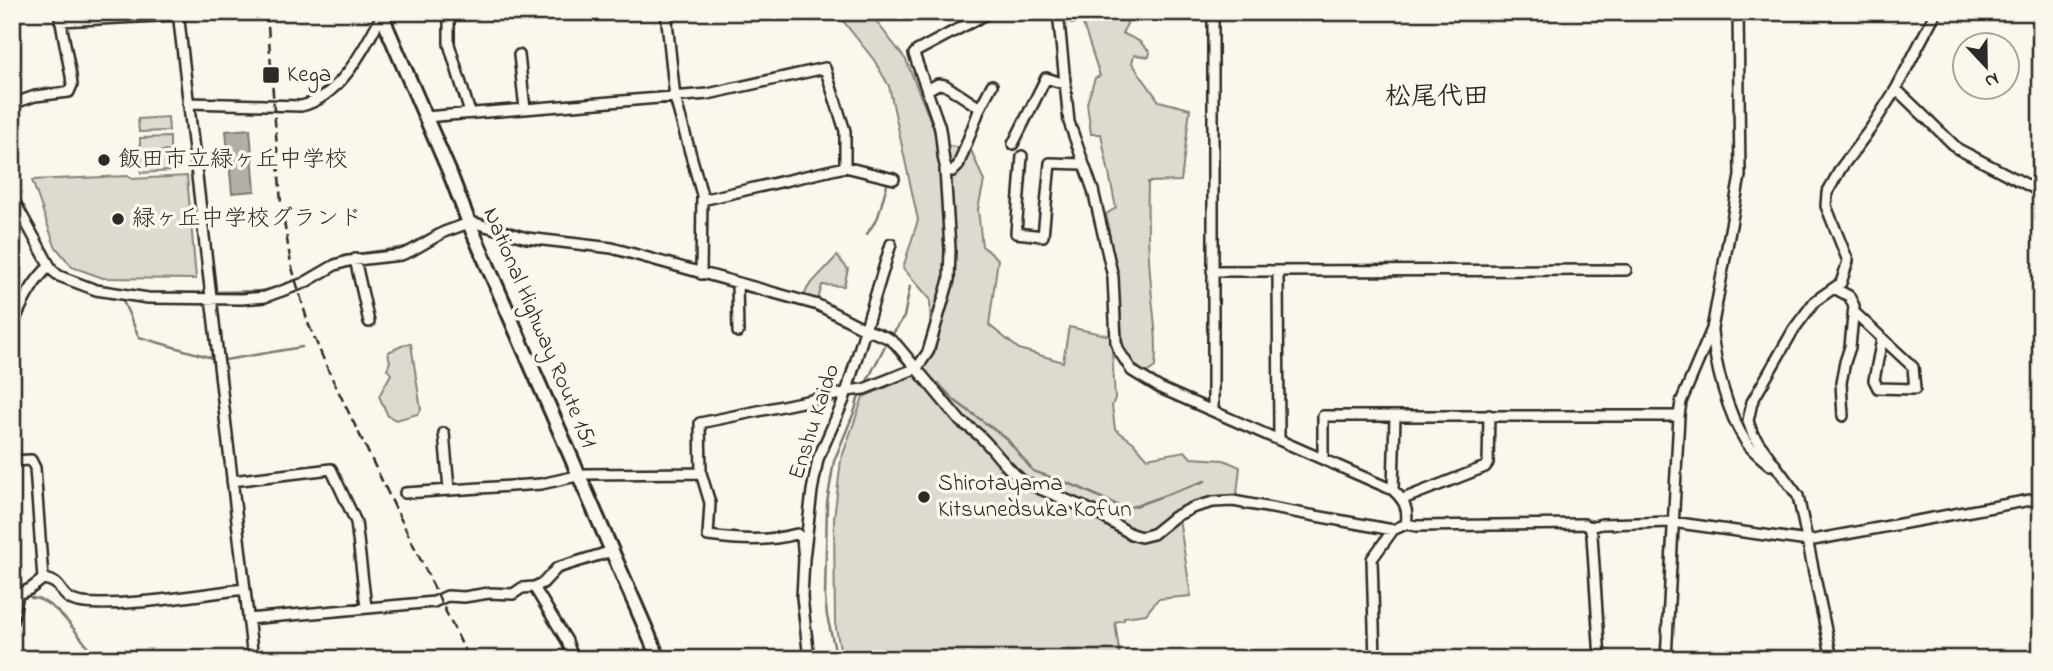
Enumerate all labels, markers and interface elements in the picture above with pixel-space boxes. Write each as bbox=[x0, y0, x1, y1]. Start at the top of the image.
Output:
north arrow bbox=[1952, 32, 2022, 102]
place label: Kega bbox=[287, 59, 331, 93]
marker: Kega bbox=[261, 65, 281, 85]
text: N bbox=[1980, 65, 2002, 94]
district label: 松尾代田 bbox=[1385, 79, 1489, 117]
place label: 飯田市立緑ヶ丘中学校 bbox=[118, 144, 348, 177]
marker: 飯田市立緑ヶ丘中学校 bbox=[96, 152, 112, 168]
place label: 緑ヶ丘中学校グランド bbox=[132, 203, 362, 236]
street label: National Highway Route 151 bbox=[471, 203, 605, 454]
marker: 緑ヶ丘中学校グランド bbox=[110, 211, 126, 227]
street label: Enshu Kaido bbox=[781, 360, 849, 484]
place label: Shirotayama Kitsunedsuka Kofun bbox=[938, 468, 1132, 527]
marker: Shirotayama Kitsunedsuka Kofun bbox=[916, 489, 932, 505]

